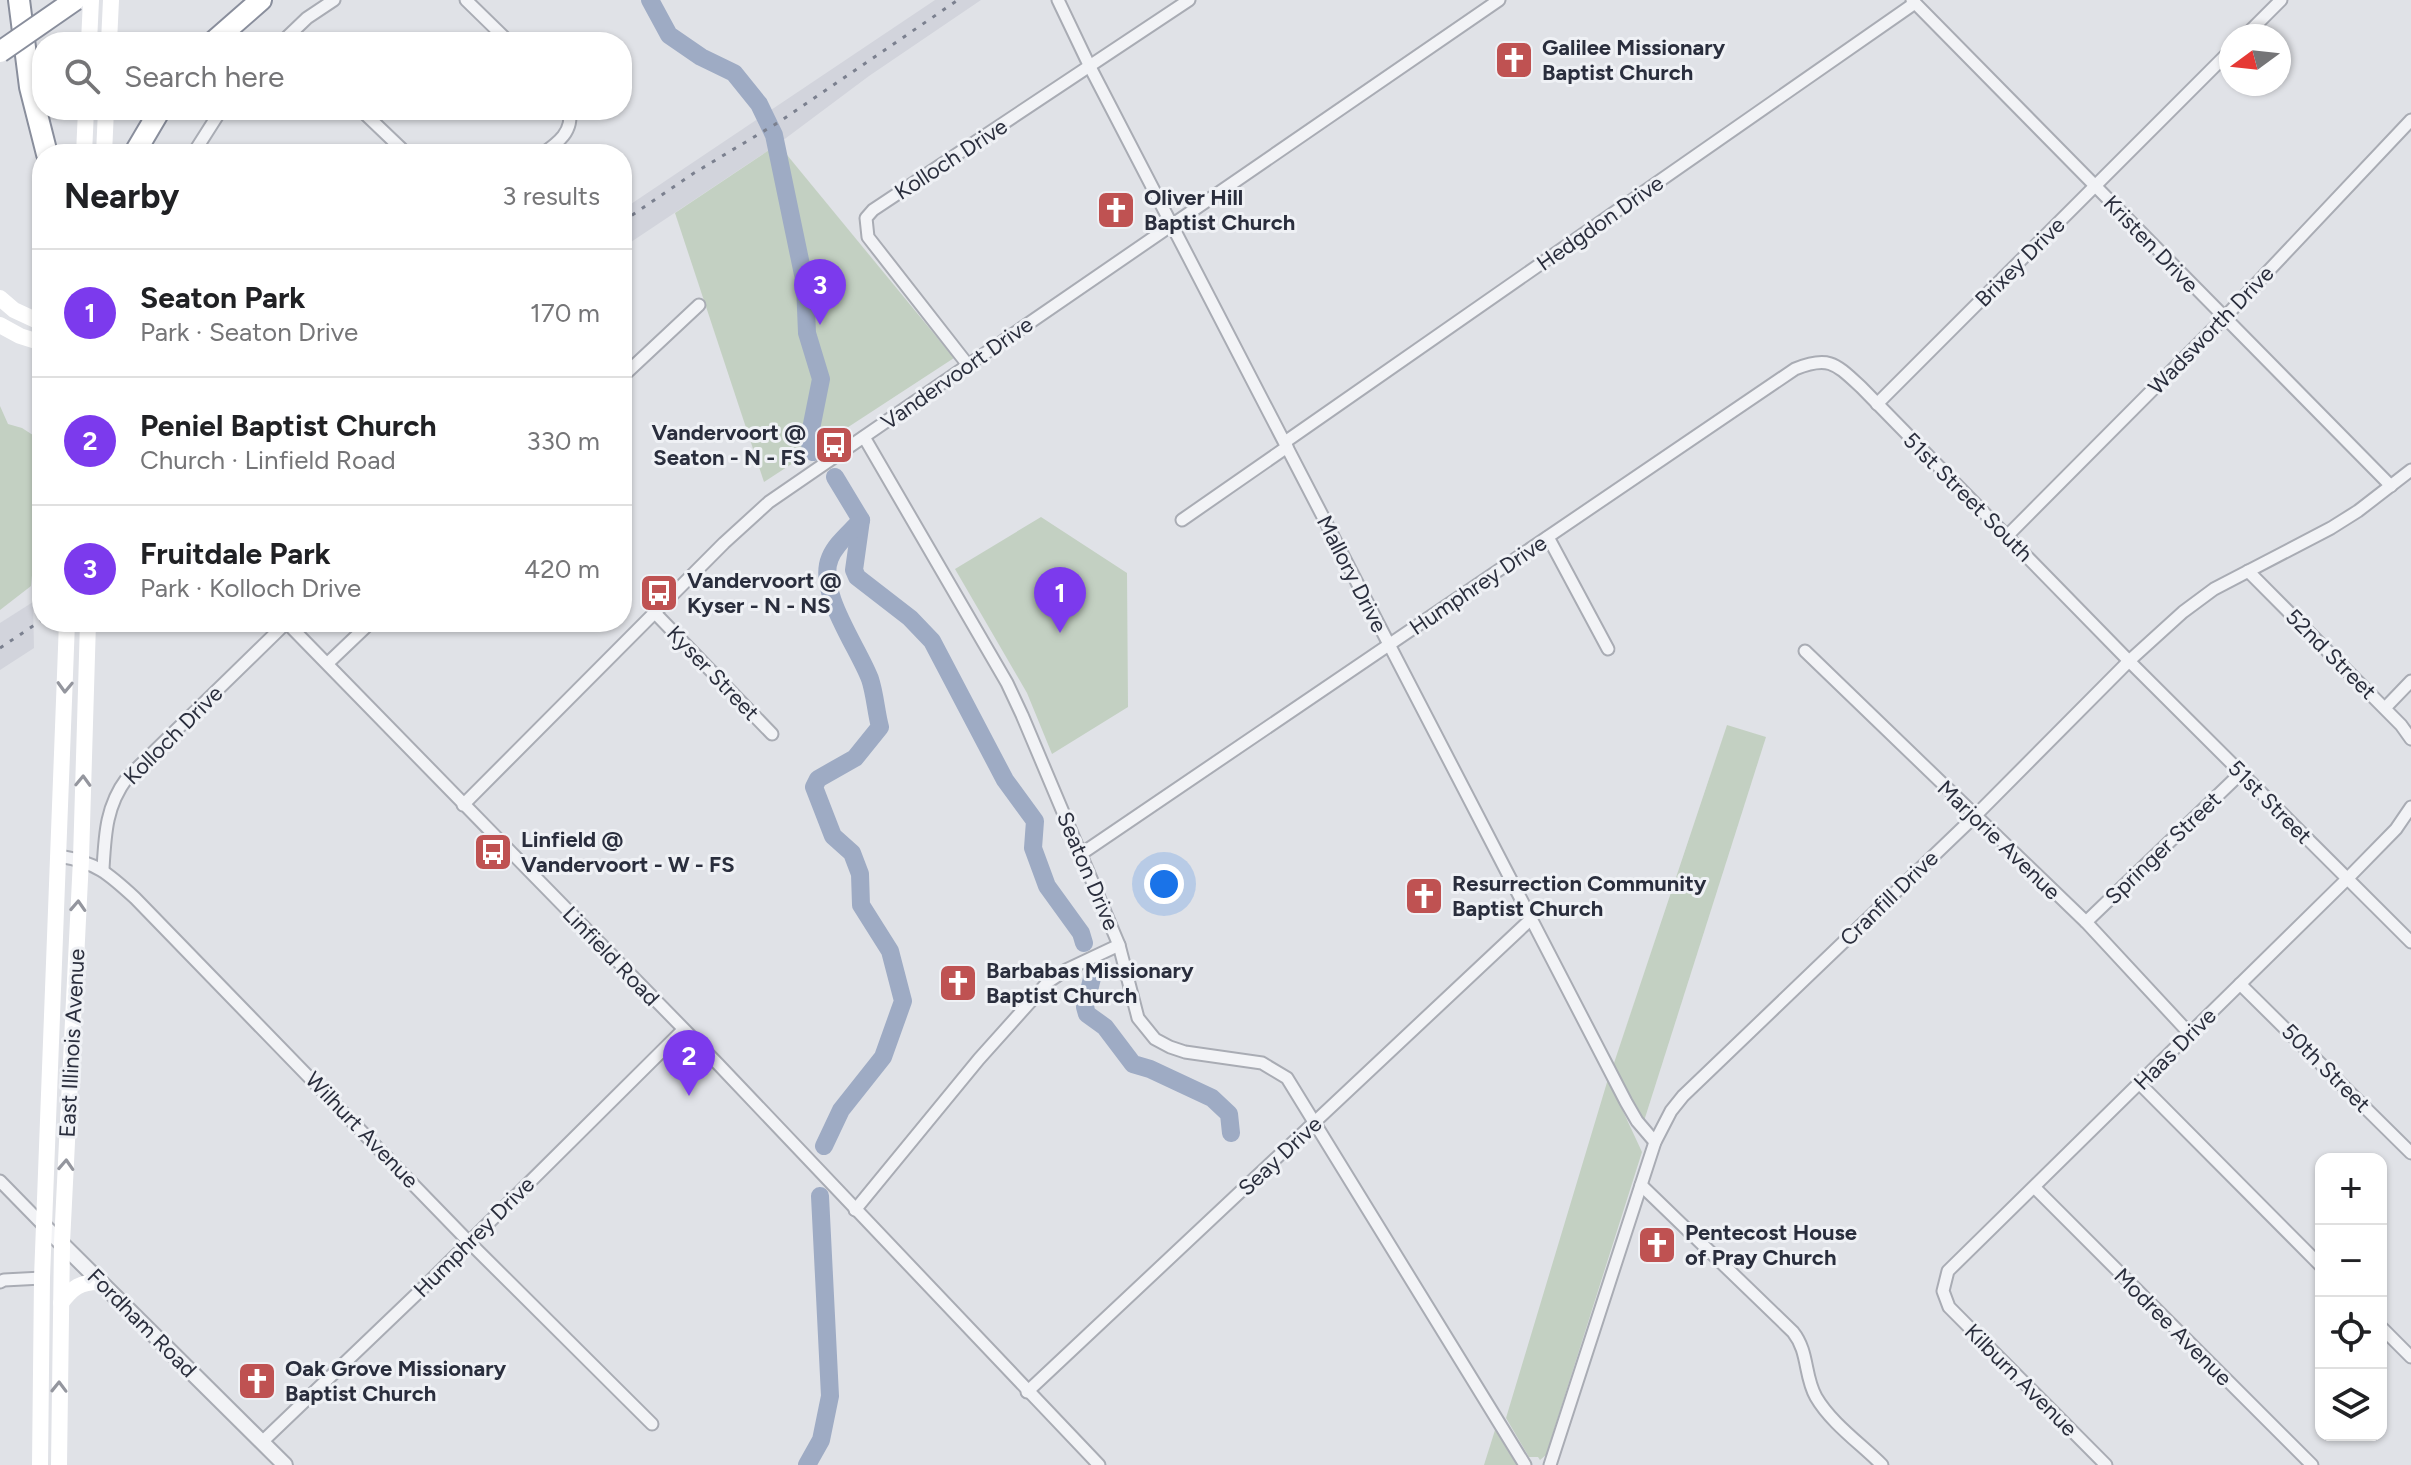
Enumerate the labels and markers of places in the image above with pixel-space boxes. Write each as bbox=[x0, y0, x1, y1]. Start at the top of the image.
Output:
place label: Galilee Missionary Baptist Church bbox=[1542, 34, 1725, 86]
church icon: Galilee Missionary Baptist Church bbox=[1493, 39, 1535, 81]
place label: Oliver Hill Baptist Church bbox=[1144, 184, 1295, 236]
church icon: Oliver Hill Baptist Church bbox=[1095, 189, 1137, 231]
pin: 3 bbox=[794, 259, 846, 325]
place label: Vandervoort @ Seaton - N - FS bbox=[651, 419, 806, 471]
bus stop icon: Vandervoort @ Seaton - N - FS bbox=[813, 424, 855, 466]
place label: Vandervoort @ Kyser - N - NS bbox=[687, 567, 842, 619]
pin: 1 bbox=[1034, 567, 1086, 633]
bus stop icon: Vandervoort @ Kyser - N - NS bbox=[638, 572, 680, 614]
place label: Linfield @ Vandervoort - W - FS bbox=[521, 826, 735, 878]
bus stop icon: Linfield @ Vandervoort - W - FS bbox=[472, 831, 514, 873]
place label: Resurrection Community Baptist Church bbox=[1452, 870, 1707, 922]
church icon: Resurrection Community Baptist Church bbox=[1403, 875, 1445, 917]
place label: Barbabas Missionary Baptist Church bbox=[986, 957, 1194, 1009]
church icon: Barbabas Missionary Baptist Church bbox=[937, 962, 979, 1004]
pin: 2 bbox=[663, 1030, 715, 1096]
place label: Pentecost House of Pray Church bbox=[1685, 1219, 1857, 1271]
church icon: Pentecost House of Pray Church bbox=[1636, 1224, 1678, 1266]
place label: Oak Grove Missionary Baptist Church bbox=[285, 1355, 507, 1407]
church icon: Oak Grove Missionary Baptist Church bbox=[236, 1360, 278, 1402]

